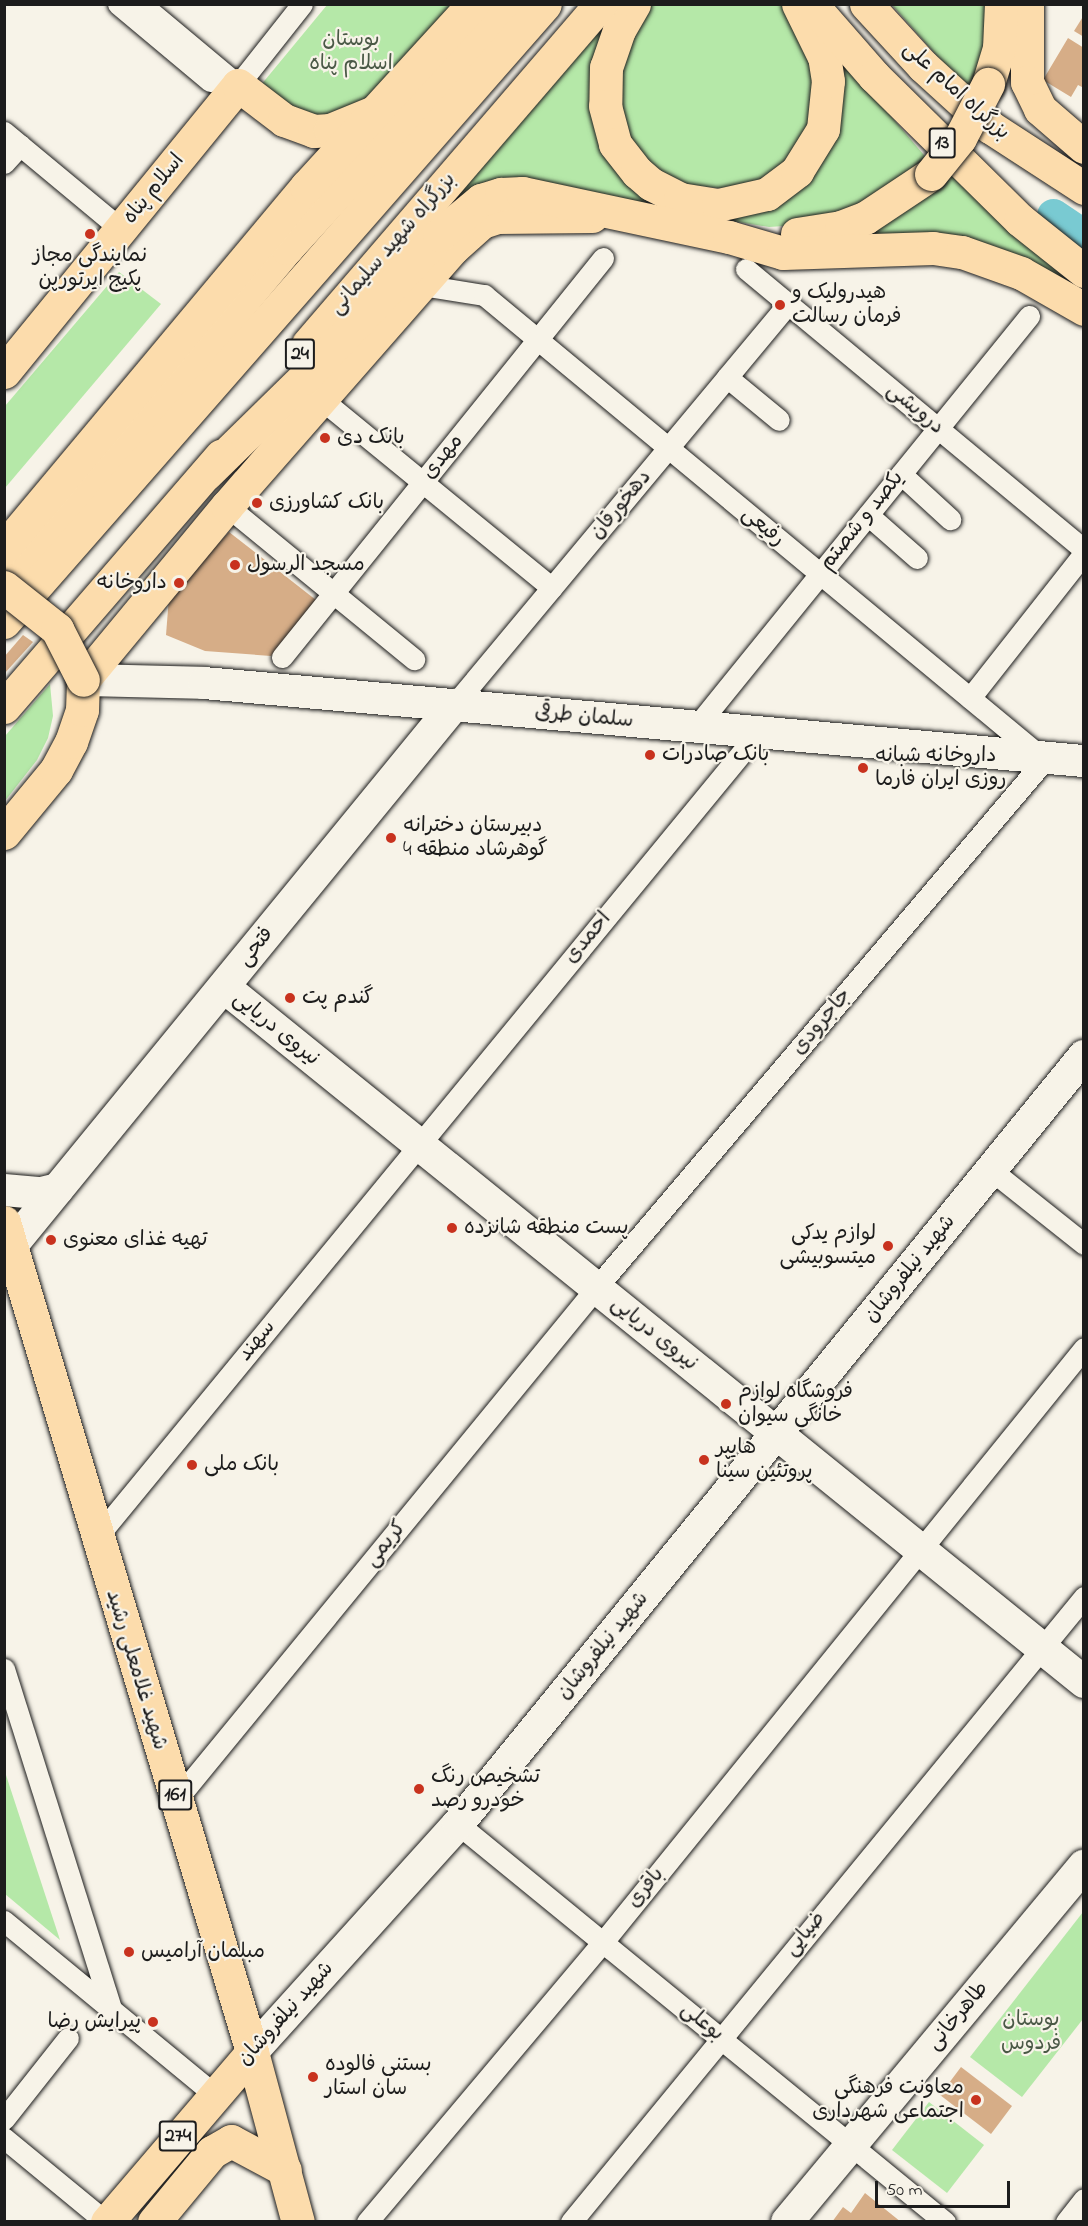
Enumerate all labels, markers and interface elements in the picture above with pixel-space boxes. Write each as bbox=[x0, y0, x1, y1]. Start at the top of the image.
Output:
park label: بوستان اسلام پناه bbox=[309, 27, 393, 77]
street label: بزرگراه امام علی bbox=[897, 36, 1015, 146]
road number: 13 bbox=[928, 126, 956, 160]
street label: اسلام پناه bbox=[118, 149, 190, 229]
street label: بزرگراه شهید سلیمانی bbox=[324, 168, 462, 320]
marker: نمایندگی مجاز پکیج ایرتورپن bbox=[83, 227, 97, 241]
place label: نمایندگی مجاز پکیج ایرتورپن bbox=[33, 243, 147, 293]
place label: هیدرولیک و فرمان رسالت bbox=[792, 280, 901, 330]
marker: هیدرولیک و فرمان رسالت bbox=[773, 298, 787, 312]
road number: 24 bbox=[284, 337, 316, 371]
street label: درویشی bbox=[881, 378, 949, 440]
place label: بانک دی bbox=[337, 425, 405, 451]
street label: مهدی bbox=[417, 429, 469, 485]
marker: بانک دی bbox=[318, 431, 332, 445]
street label: دهخورقان bbox=[585, 465, 657, 545]
street label: یکصد و شصتم bbox=[814, 466, 910, 576]
place label: بانک کشاورزی bbox=[269, 490, 384, 516]
marker: بانک کشاورزی bbox=[250, 496, 264, 510]
street label: رفیعی bbox=[736, 502, 790, 552]
place label: مسجد الرسول bbox=[247, 552, 365, 578]
marker: مسجد الرسول bbox=[228, 558, 242, 572]
place label: داروخانه bbox=[97, 570, 167, 596]
marker: داروخانه bbox=[172, 576, 186, 590]
street label: سلمان طرقی bbox=[534, 700, 634, 734]
place label: بانک صادرات bbox=[662, 742, 769, 768]
place label: داروخانه شبانه روزی ایران فارما bbox=[875, 743, 1006, 793]
marker: بانک صادرات bbox=[643, 748, 657, 762]
marker: داروخانه شبانه روزی ایران فارما bbox=[856, 761, 870, 775]
place label: دبیرستان دخترانه گوهرشاد منطقه 4 bbox=[403, 813, 548, 863]
marker: دبیرستان دخترانه گوهرشاد منطقه 4 bbox=[384, 831, 398, 845]
street label: احمدی bbox=[559, 907, 617, 969]
street label: فتحی bbox=[233, 922, 279, 972]
street label: جاجرودی bbox=[787, 983, 857, 1061]
place label: گندم پت bbox=[302, 985, 374, 1011]
street label: نیروی دریایی bbox=[228, 986, 324, 1072]
marker: گندم پت bbox=[283, 991, 297, 1005]
street label: شهید نیلفروشان bbox=[859, 1210, 961, 1328]
place label: پست منطقه شانزده bbox=[464, 1215, 629, 1241]
marker: پست منطقه شانزده bbox=[445, 1221, 459, 1235]
place label: لوازم یدکی میتسوبیشی bbox=[780, 1221, 876, 1271]
place label: تهیه غذای معنوی bbox=[63, 1227, 208, 1253]
marker: تهیه غذای معنوی bbox=[44, 1233, 58, 1247]
marker: لوازم یدکی میتسوبیشی bbox=[881, 1239, 895, 1253]
street label: نیروی دریایی bbox=[606, 1291, 702, 1377]
street label: سهند bbox=[233, 1315, 281, 1367]
place label: فروشگاه لوازم خانگی سیوان bbox=[738, 1379, 853, 1429]
marker: فروشگاه لوازم خانگی سیوان bbox=[719, 1397, 733, 1411]
place label: هایپر پروتئین سینا bbox=[716, 1435, 813, 1485]
place label: بانک ملی bbox=[204, 1452, 279, 1478]
marker: هایپر پروتئین سینا bbox=[697, 1453, 711, 1467]
marker: بانک ملی bbox=[185, 1458, 199, 1472]
street label: کریمی bbox=[360, 1516, 412, 1572]
street label: شهید غلامعلی رشید bbox=[100, 1587, 172, 1753]
street label: شهید نیلفروشان bbox=[552, 1587, 654, 1705]
place label: تشخیص رنگ خودرو رصد bbox=[431, 1764, 540, 1814]
road number: 161 bbox=[157, 1778, 193, 1812]
marker: تشخیص رنگ خودرو رصد bbox=[412, 1782, 426, 1796]
street label: باقری bbox=[622, 1863, 670, 1913]
street label: ضیایی bbox=[779, 1907, 831, 1961]
place label: مبلمان آرامیس bbox=[141, 1939, 265, 1965]
marker: مبلمان آرامیس bbox=[122, 1945, 136, 1959]
street label: شهید نیلفروشان bbox=[233, 1957, 339, 2071]
street label: طاهرخانی bbox=[922, 1976, 994, 2056]
street label: بوعلی bbox=[675, 1997, 729, 2047]
park label: بوستان فردوس bbox=[1001, 2007, 1061, 2057]
place label: پیرایش رضا bbox=[48, 2009, 141, 2035]
marker: پیرایش رضا bbox=[146, 2015, 160, 2029]
place label: بستنی فالوده سان استار bbox=[325, 2052, 432, 2102]
marker: بستنی فالوده سان استار bbox=[306, 2070, 320, 2084]
place label: معاونت فرهنگی اجتماعی شهرداری bbox=[812, 2075, 964, 2125]
marker: معاونت فرهنگی اجتماعی شهرداری bbox=[969, 2093, 983, 2107]
road number: 274 bbox=[158, 2119, 198, 2153]
scale bar bbox=[878, 2169, 1013, 2207]
text: 50 m bbox=[886, 2178, 923, 2204]

